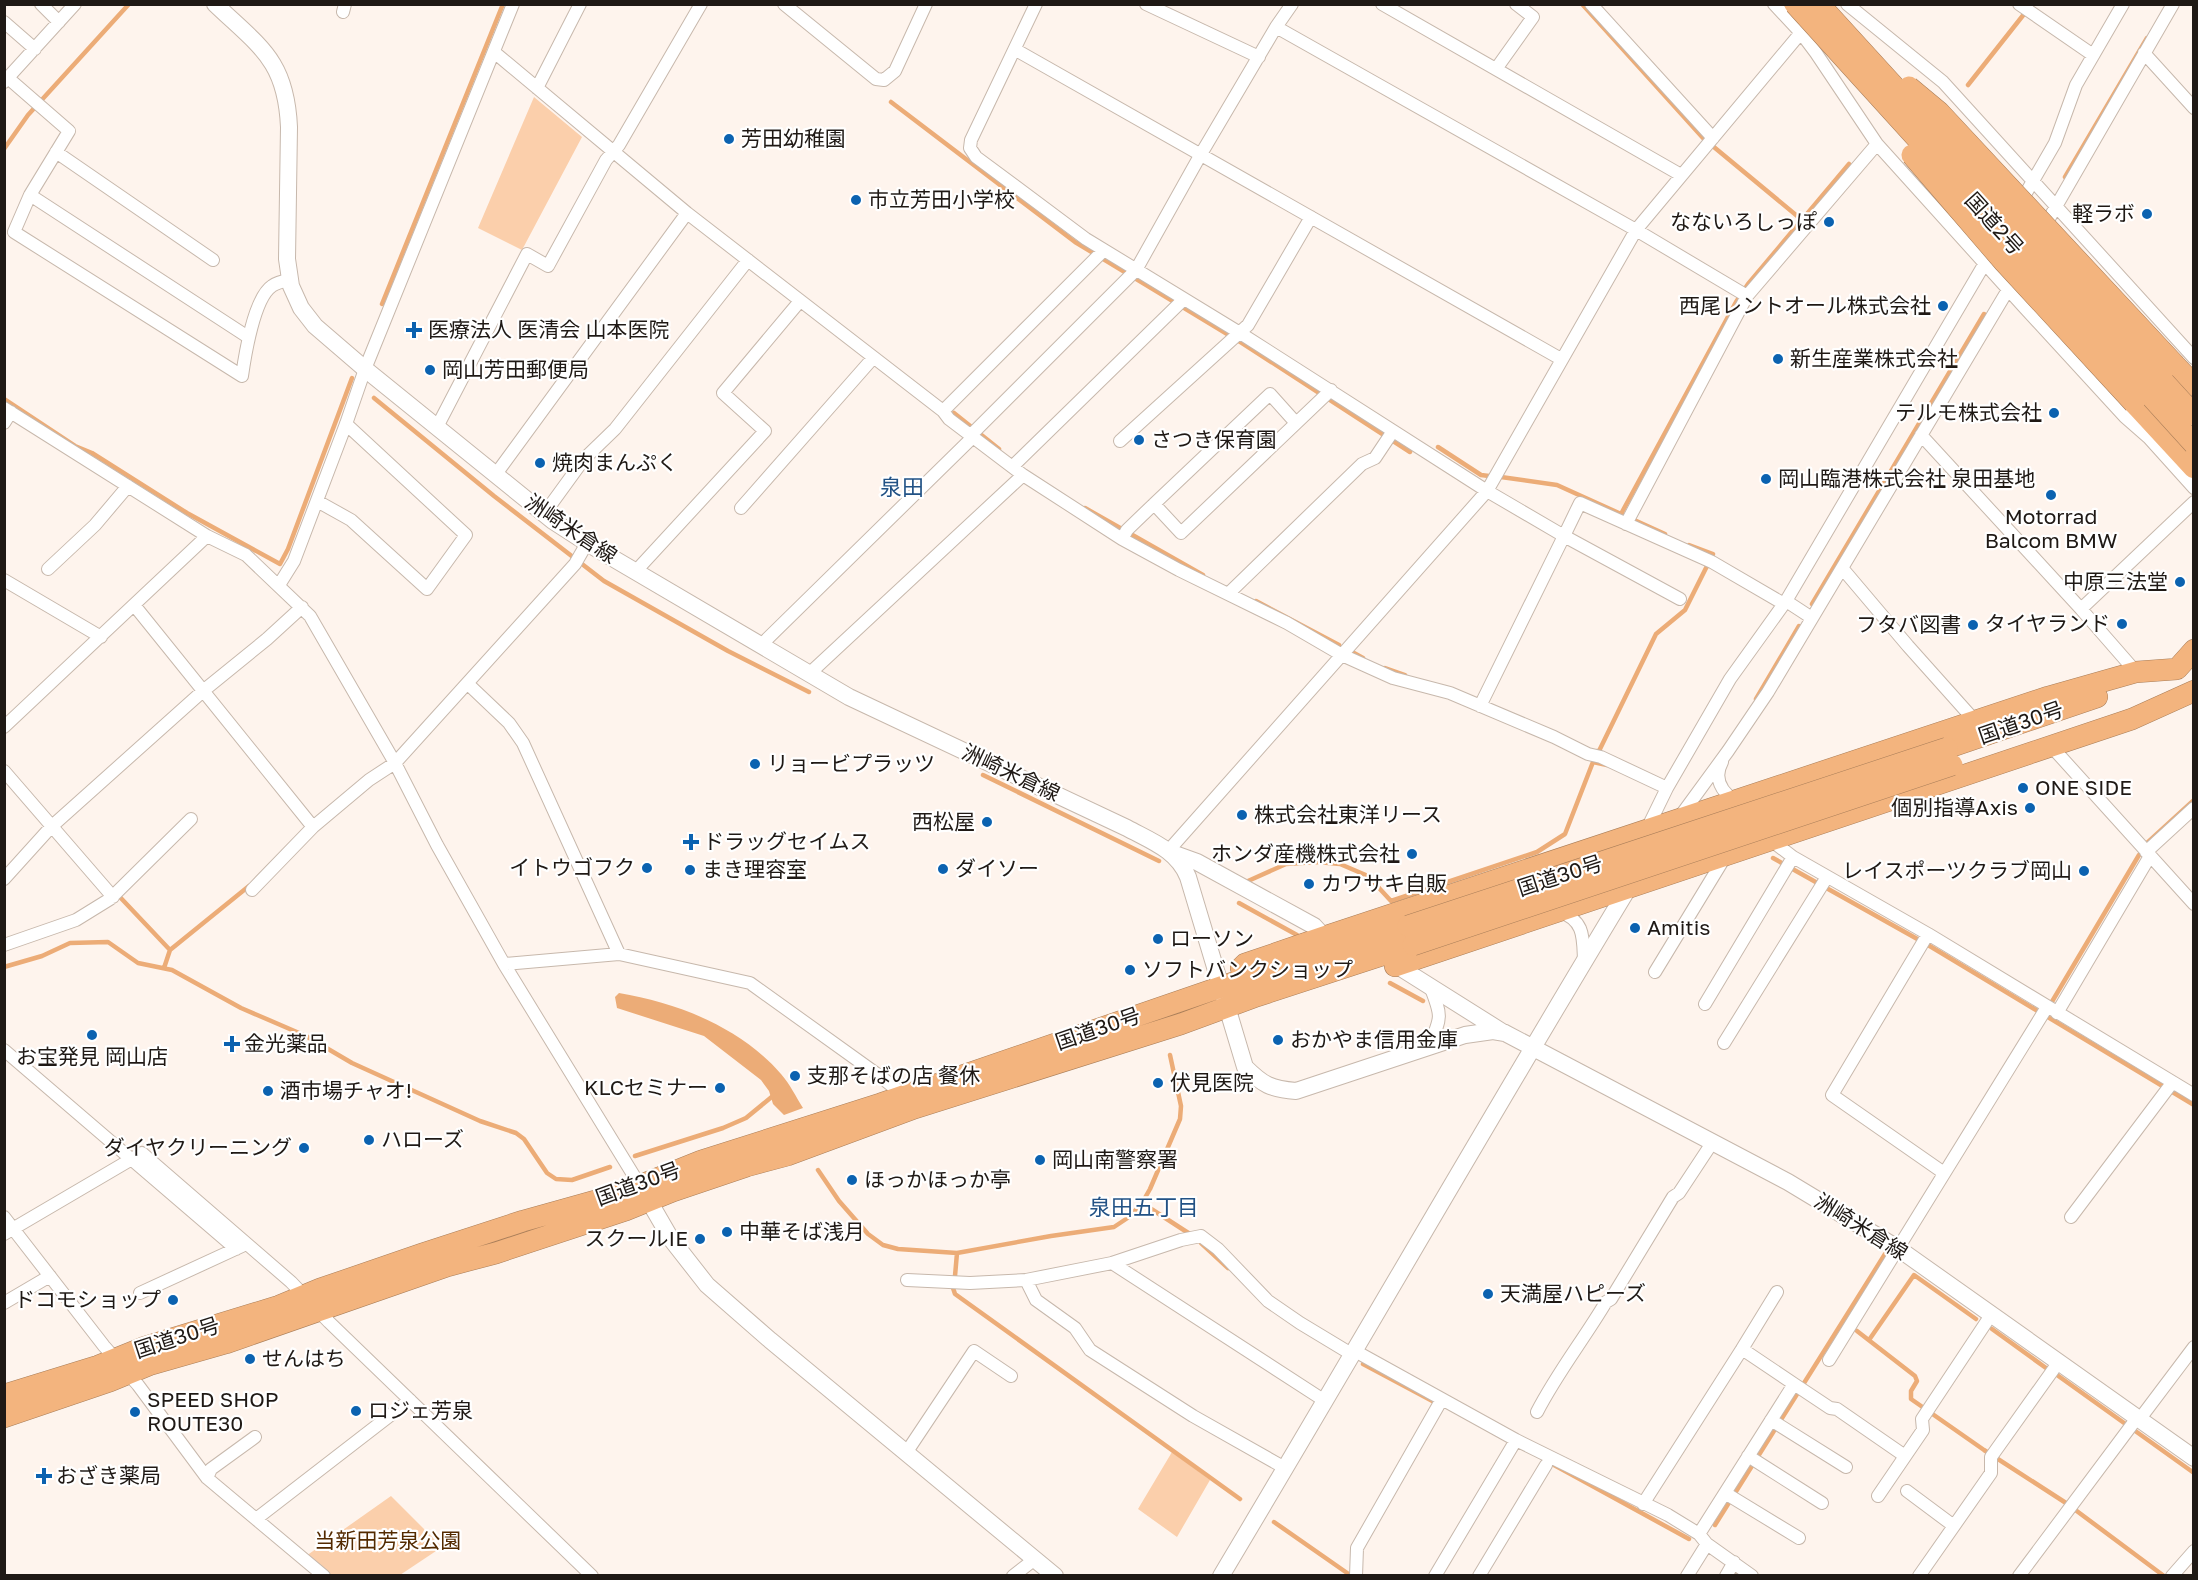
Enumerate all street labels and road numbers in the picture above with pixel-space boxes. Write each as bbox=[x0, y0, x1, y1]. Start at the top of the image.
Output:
street label: 国道2号 bbox=[1960, 187, 2030, 260]
street label: 洲崎米倉線 bbox=[521, 488, 622, 568]
street label: 国道30号 bbox=[1975, 695, 2067, 749]
street label: 洲崎米倉線 bbox=[958, 738, 1064, 806]
street label: 国道30号 bbox=[1514, 849, 1606, 901]
street label: 国道30号 bbox=[1052, 1001, 1144, 1055]
street label: 国道30号 bbox=[592, 1156, 684, 1210]
street label: 洲崎米倉線 bbox=[1810, 1187, 1913, 1265]
street label: 国道30号 bbox=[131, 1311, 223, 1363]

